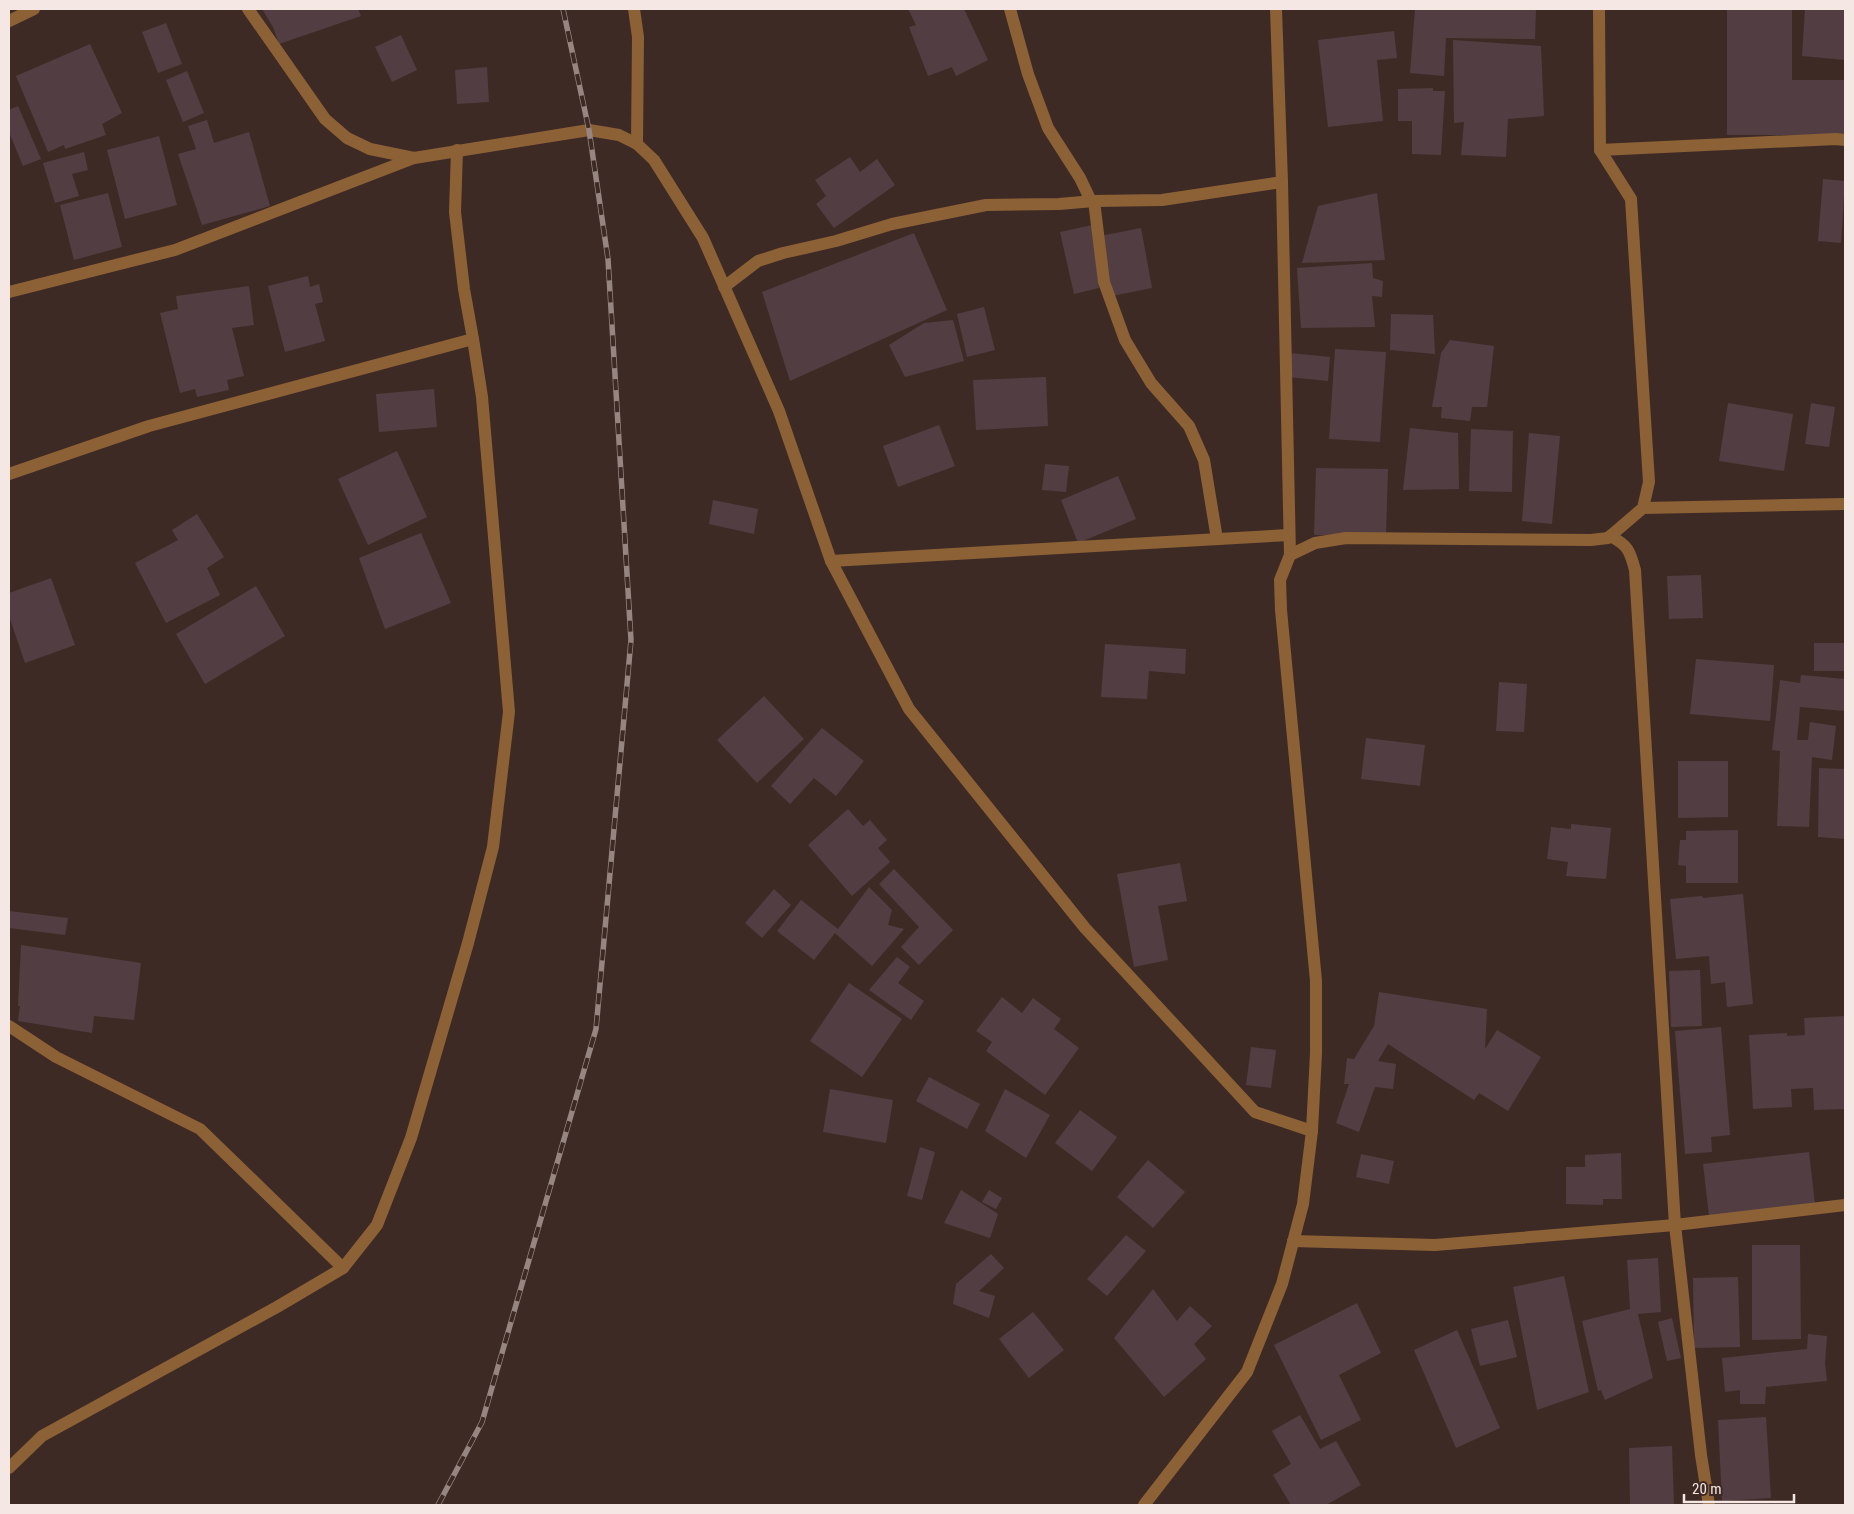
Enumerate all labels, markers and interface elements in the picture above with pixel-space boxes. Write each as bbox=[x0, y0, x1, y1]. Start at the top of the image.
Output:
scale bar bbox=[1684, 1472, 1794, 1504]
text: 20 m bbox=[1692, 1480, 1722, 1498]

